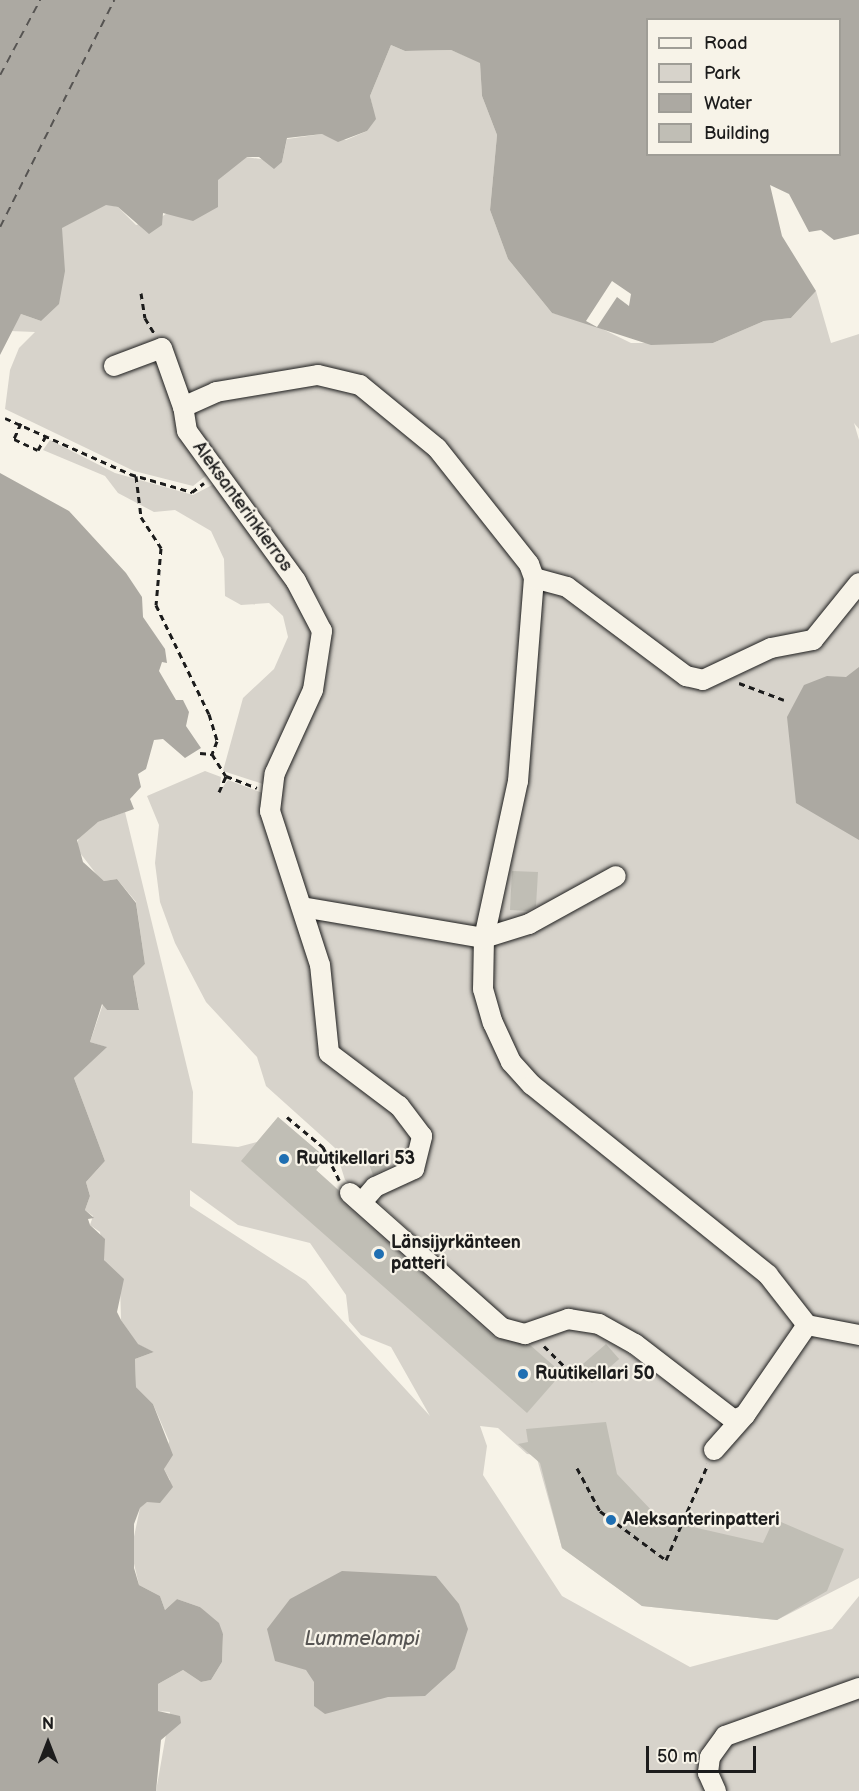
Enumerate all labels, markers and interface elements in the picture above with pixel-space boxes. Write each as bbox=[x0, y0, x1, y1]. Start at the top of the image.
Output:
legend bbox=[646, 18, 841, 156]
text: Road bbox=[704, 33, 748, 54]
text: Park bbox=[704, 63, 740, 84]
text: Water bbox=[704, 93, 752, 114]
text: Building bbox=[704, 123, 770, 144]
street label: Aleksanterinkierros bbox=[188, 438, 296, 576]
place label: Ruutikellari 53 bbox=[296, 1148, 415, 1170]
marker: Ruutikellari 53 bbox=[277, 1152, 291, 1166]
place label: Länsijyrkänteen patteri bbox=[391, 1233, 521, 1276]
marker: Länsijyrkänteen patteri bbox=[372, 1247, 386, 1261]
place label: Ruutikellari 50 bbox=[535, 1363, 655, 1385]
marker: Ruutikellari 50 bbox=[516, 1367, 530, 1381]
place label: Aleksanterinpatteri bbox=[623, 1509, 780, 1531]
marker: Aleksanterinpatteri bbox=[604, 1513, 618, 1527]
water label: Lummelampi bbox=[305, 1627, 419, 1651]
north arrow bbox=[18, 1713, 78, 1773]
text: N bbox=[42, 1715, 54, 1734]
scale bar bbox=[649, 1734, 758, 1772]
text: 50 m bbox=[657, 1746, 698, 1767]

